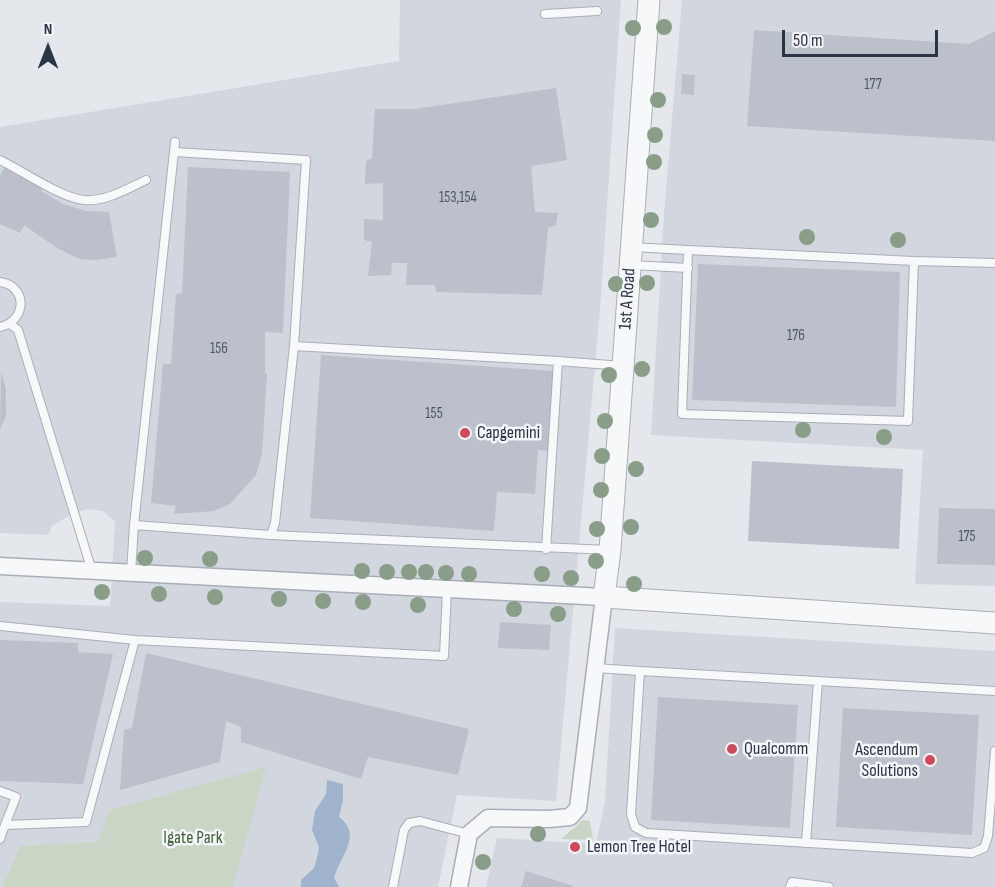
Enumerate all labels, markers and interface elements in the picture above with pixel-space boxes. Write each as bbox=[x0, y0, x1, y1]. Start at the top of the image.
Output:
north arrow bbox=[18, 18, 78, 78]
scale bar bbox=[785, 18, 941, 56]
text: N bbox=[44, 20, 52, 39]
text: 50 m bbox=[793, 30, 823, 51]
house number: 177 bbox=[864, 76, 882, 94]
house number: 153,154 bbox=[439, 189, 477, 207]
street label: 1st A Road bbox=[615, 267, 641, 331]
house number: 176 bbox=[787, 327, 805, 345]
house number: 156 bbox=[210, 340, 228, 358]
house number: 155 bbox=[425, 405, 443, 423]
place label: Capgemini bbox=[477, 422, 540, 444]
marker: Capgemini bbox=[458, 426, 472, 440]
house number: 175 bbox=[958, 528, 976, 546]
place label: Qualcomm bbox=[744, 738, 808, 760]
place label: Ascendum Solutions bbox=[855, 739, 918, 782]
marker: Qualcomm bbox=[725, 742, 739, 756]
marker: Ascendum Solutions bbox=[923, 753, 937, 767]
park label: Igate Park bbox=[163, 827, 223, 849]
place label: Lemon Tree Hotel bbox=[587, 836, 691, 858]
marker: Lemon Tree Hotel bbox=[568, 840, 582, 854]

